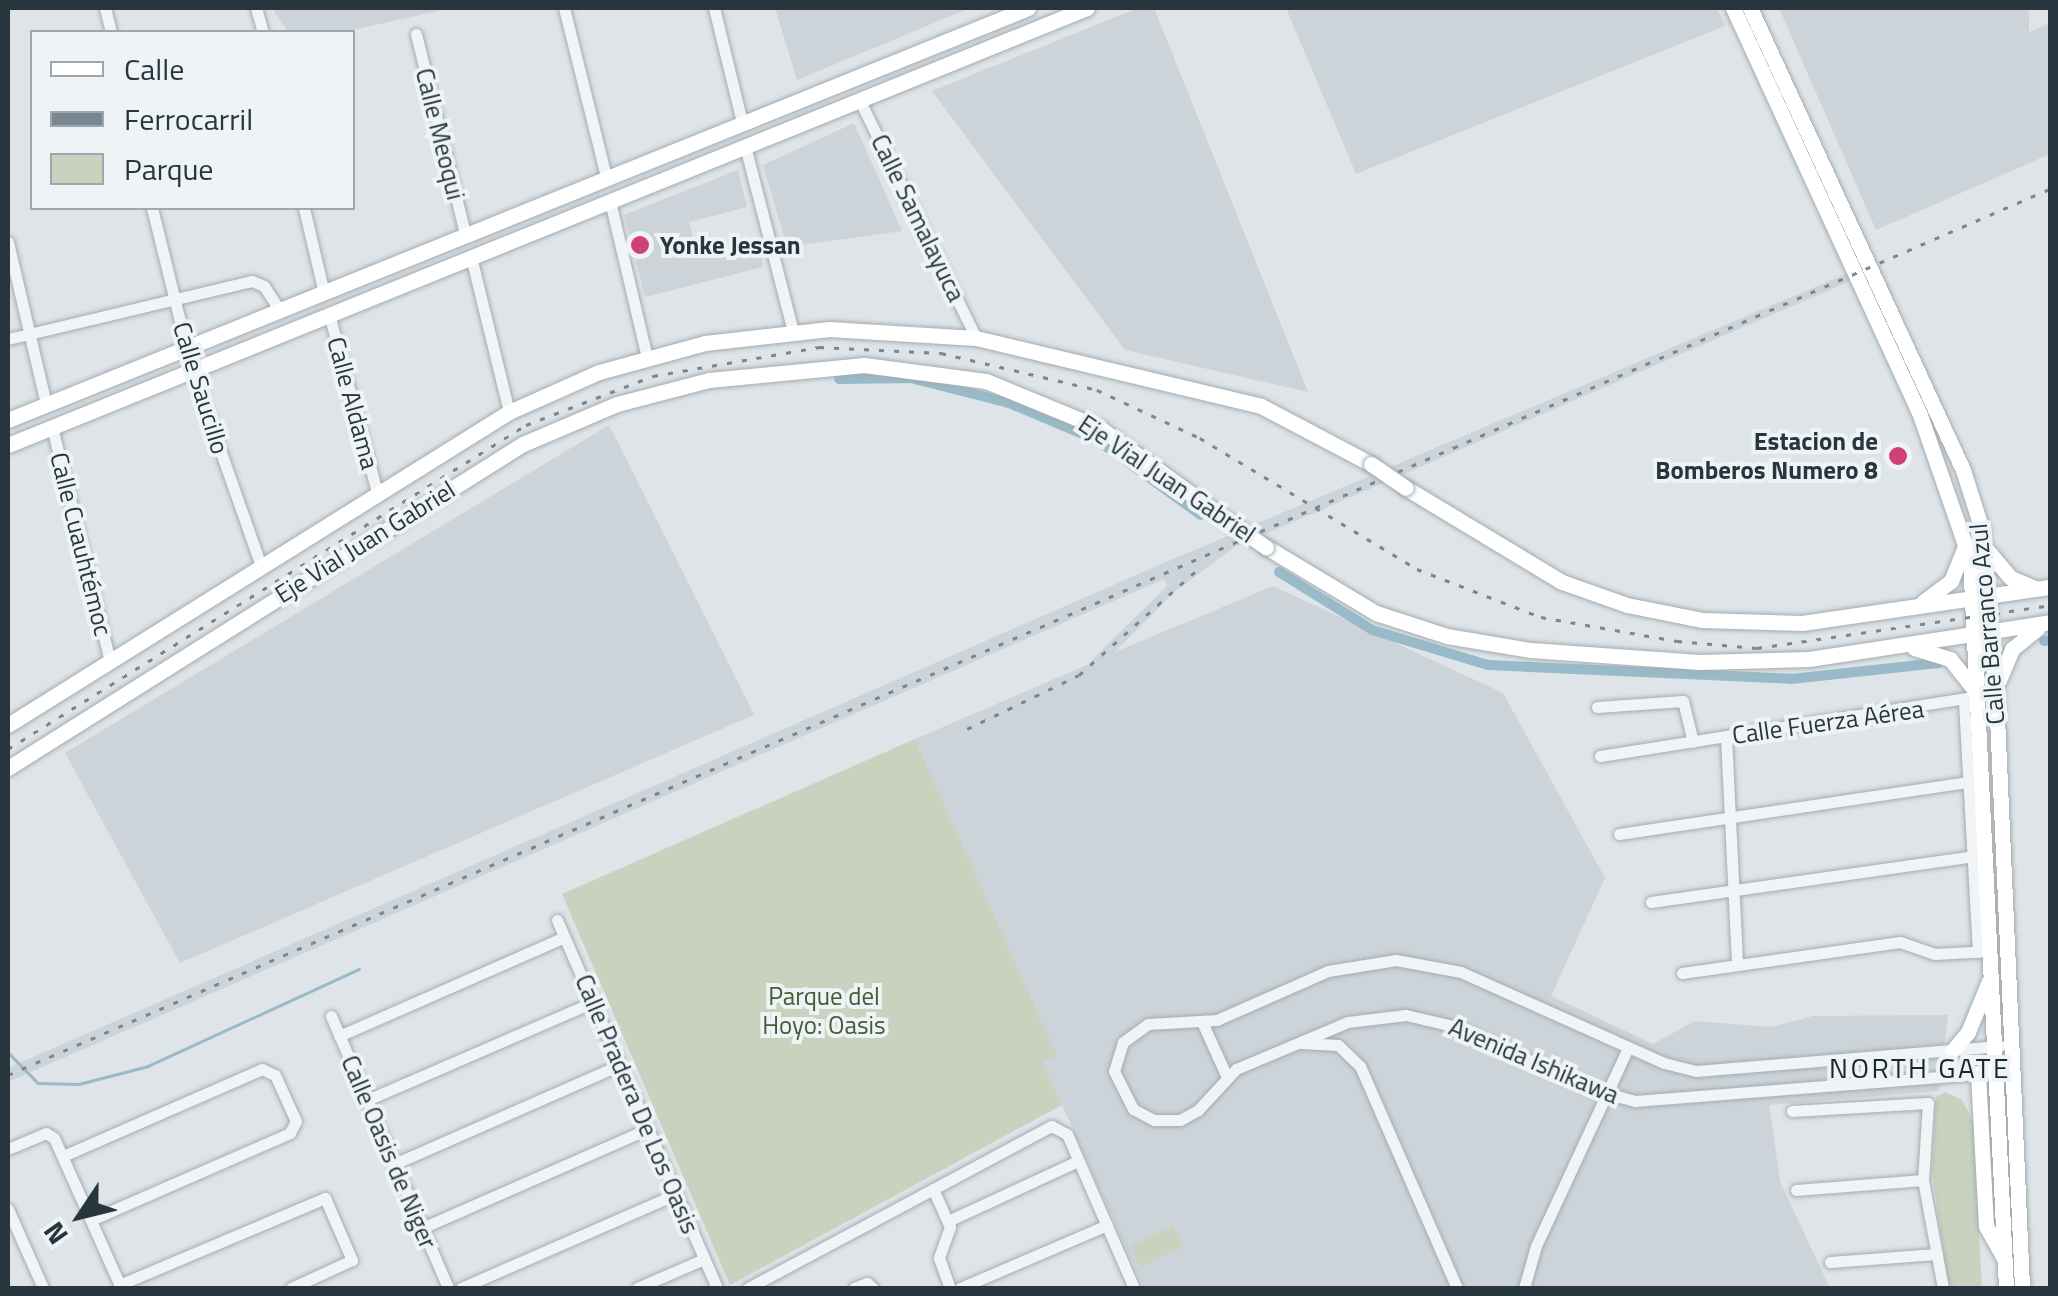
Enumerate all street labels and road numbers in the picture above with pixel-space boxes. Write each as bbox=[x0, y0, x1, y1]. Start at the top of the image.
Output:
street label: Calle Meoqui bbox=[409, 65, 471, 203]
street label: Calle Samalayuca bbox=[865, 130, 971, 306]
street label: Calle Saucillo bbox=[167, 318, 235, 458]
street label: Calle Aldama bbox=[321, 334, 385, 472]
street label: Eje Vial Juan Gabriel bbox=[1073, 409, 1261, 549]
street label: Calle Cuauhtémoc bbox=[44, 449, 118, 639]
street label: Eje Vial Juan Gabriel bbox=[269, 474, 461, 610]
street label: Calle Barranco Azul bbox=[1963, 522, 2011, 726]
street label: Calle Fuerza Aérea bbox=[1730, 694, 1926, 750]
street label: Calle Pradera De Los Oasis bbox=[569, 970, 705, 1238]
street label: Avenida Ishikawa bbox=[1445, 1012, 1623, 1110]
street label: Calle Oasis de Niger bbox=[335, 1051, 443, 1253]

